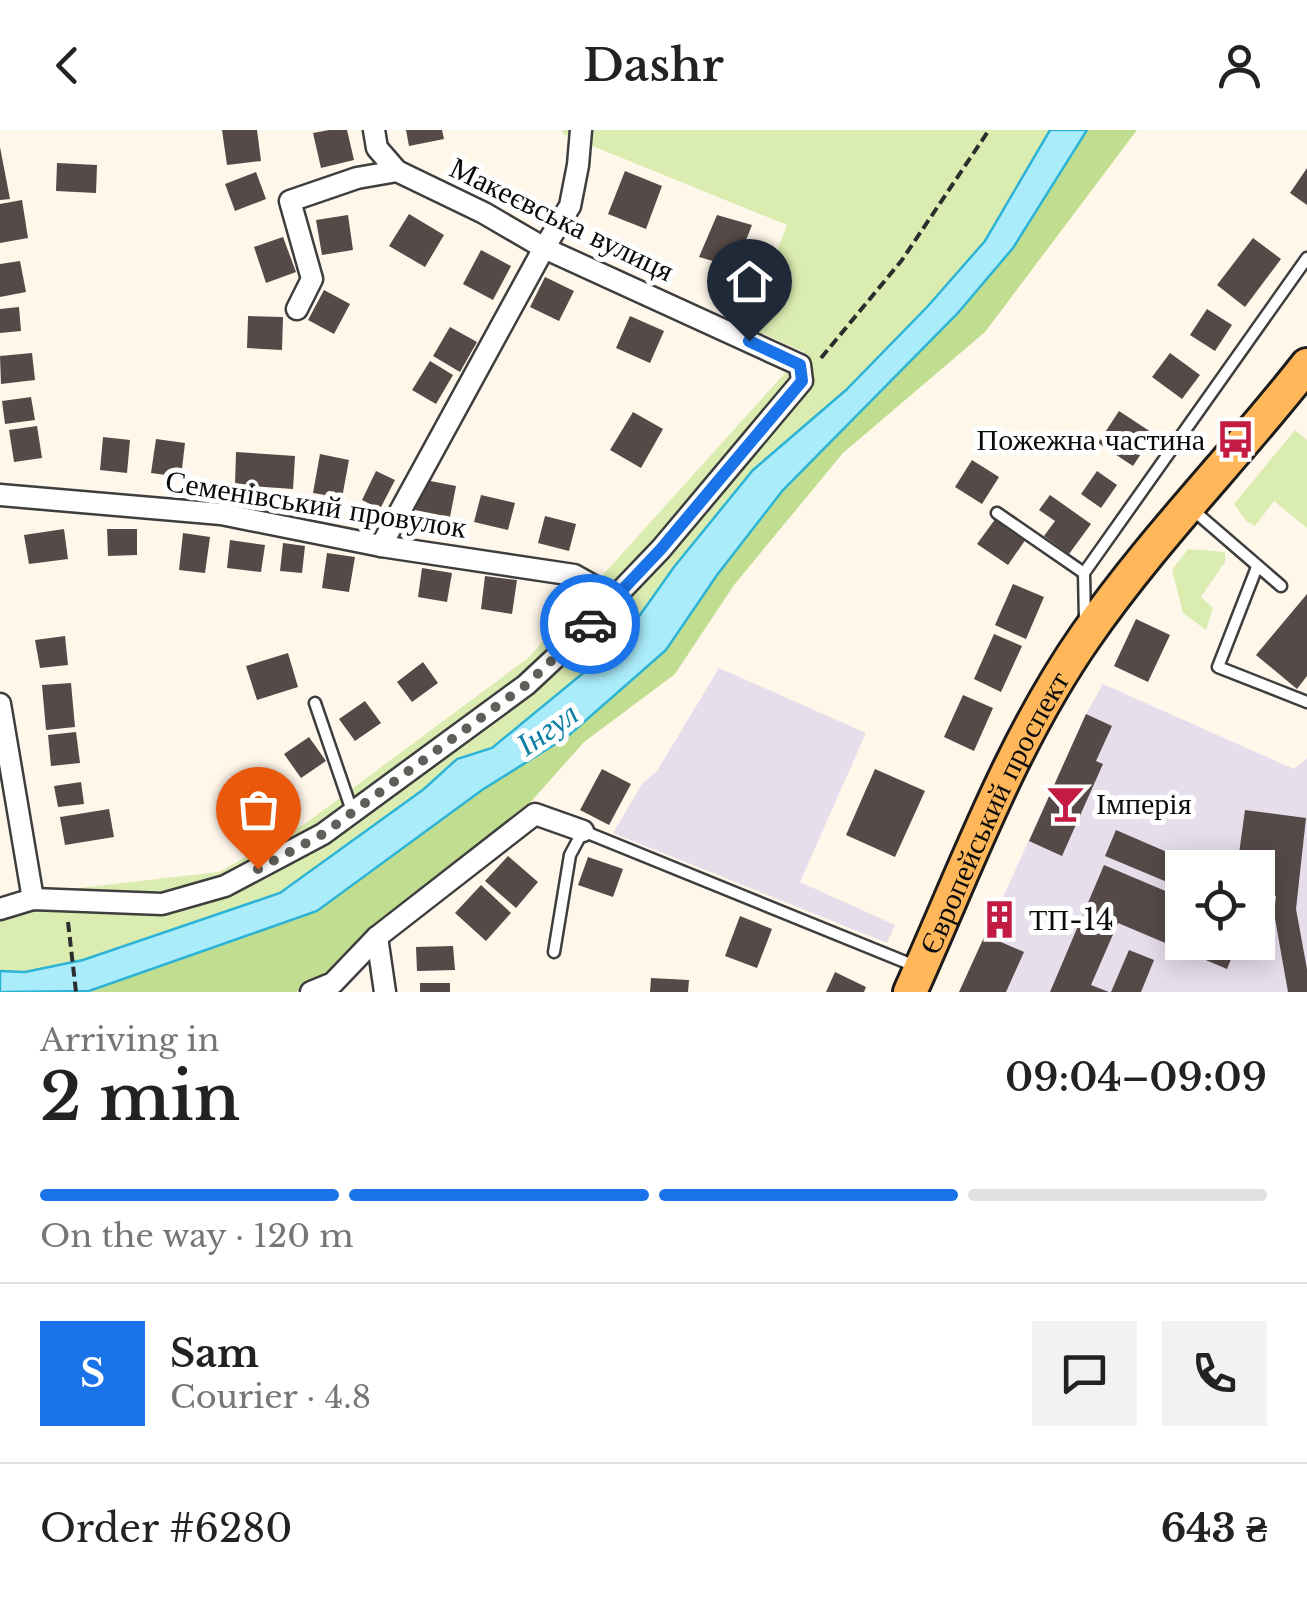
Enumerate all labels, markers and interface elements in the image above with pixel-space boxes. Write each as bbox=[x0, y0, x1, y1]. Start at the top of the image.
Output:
text: Dashr bbox=[583, 37, 724, 93]
icon: back bbox=[40, 38, 95, 93]
icon: person bbox=[1212, 38, 1267, 93]
street label: Макеєвська вулиця bbox=[444, 149, 680, 289]
pin bbox=[707, 239, 792, 342]
icon: home bbox=[722, 254, 777, 309]
bus stop icon: Пожежна частина bbox=[1214, 418, 1256, 460]
place label: Пожежна частина bbox=[976, 421, 1205, 458]
street label: Семенівський провулок bbox=[163, 462, 469, 546]
courier bbox=[540, 574, 640, 674]
icon: car bbox=[563, 597, 618, 652]
street label: Європейський проспект bbox=[911, 664, 1077, 960]
water label: Інгул bbox=[508, 694, 586, 765]
pin bbox=[216, 767, 301, 870]
icon: bag bbox=[231, 782, 286, 837]
bar icon: Імперія bbox=[1045, 782, 1087, 824]
place label: Імперія bbox=[1096, 785, 1192, 822]
map controls bbox=[1165, 850, 1275, 960]
button: locate bbox=[1165, 850, 1275, 960]
building icon: ТП-14 bbox=[978, 898, 1020, 940]
place label: ТП-14 bbox=[1029, 901, 1114, 938]
text: Arriving in bbox=[40, 1020, 219, 1060]
text: 09:04–09:09 bbox=[1005, 1054, 1267, 1101]
text: 2 min bbox=[40, 1057, 240, 1138]
text: On the way · 120 m bbox=[40, 1216, 354, 1256]
button: chat bbox=[1032, 1321, 1137, 1426]
button: phone bbox=[1162, 1321, 1267, 1426]
text: Sam bbox=[170, 1330, 259, 1377]
text: S bbox=[80, 1350, 105, 1397]
text: Courier · 4.8 bbox=[170, 1377, 371, 1417]
text: Order #6280 bbox=[40, 1505, 292, 1552]
text: 643 ₴ bbox=[1161, 1505, 1267, 1552]

